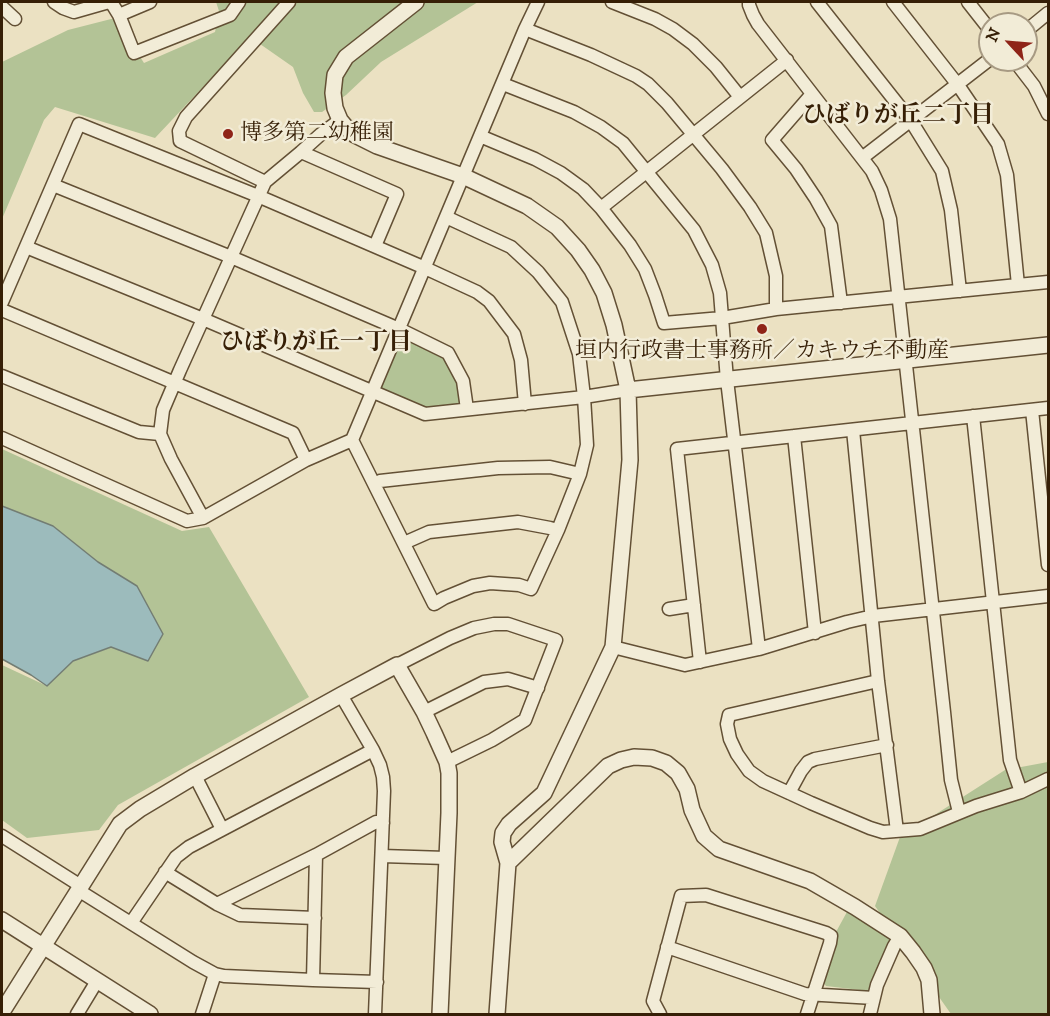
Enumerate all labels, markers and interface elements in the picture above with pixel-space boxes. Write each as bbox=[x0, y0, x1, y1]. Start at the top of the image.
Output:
north arrow bbox=[978, 12, 1038, 72]
text: N bbox=[982, 25, 1005, 45]
district label: ひばりが丘二丁目 bbox=[802, 103, 994, 131]
place label: 博多第二幼稚園 bbox=[240, 121, 394, 147]
marker: 博多第二幼稚園 bbox=[221, 127, 235, 141]
marker: 垣内行政書士事務所／カキウチ不動産 bbox=[755, 322, 769, 336]
district label: ひばりが丘一丁目 bbox=[220, 330, 412, 358]
place label: 垣内行政書士事務所／カキウチ不動産 bbox=[575, 339, 949, 365]

